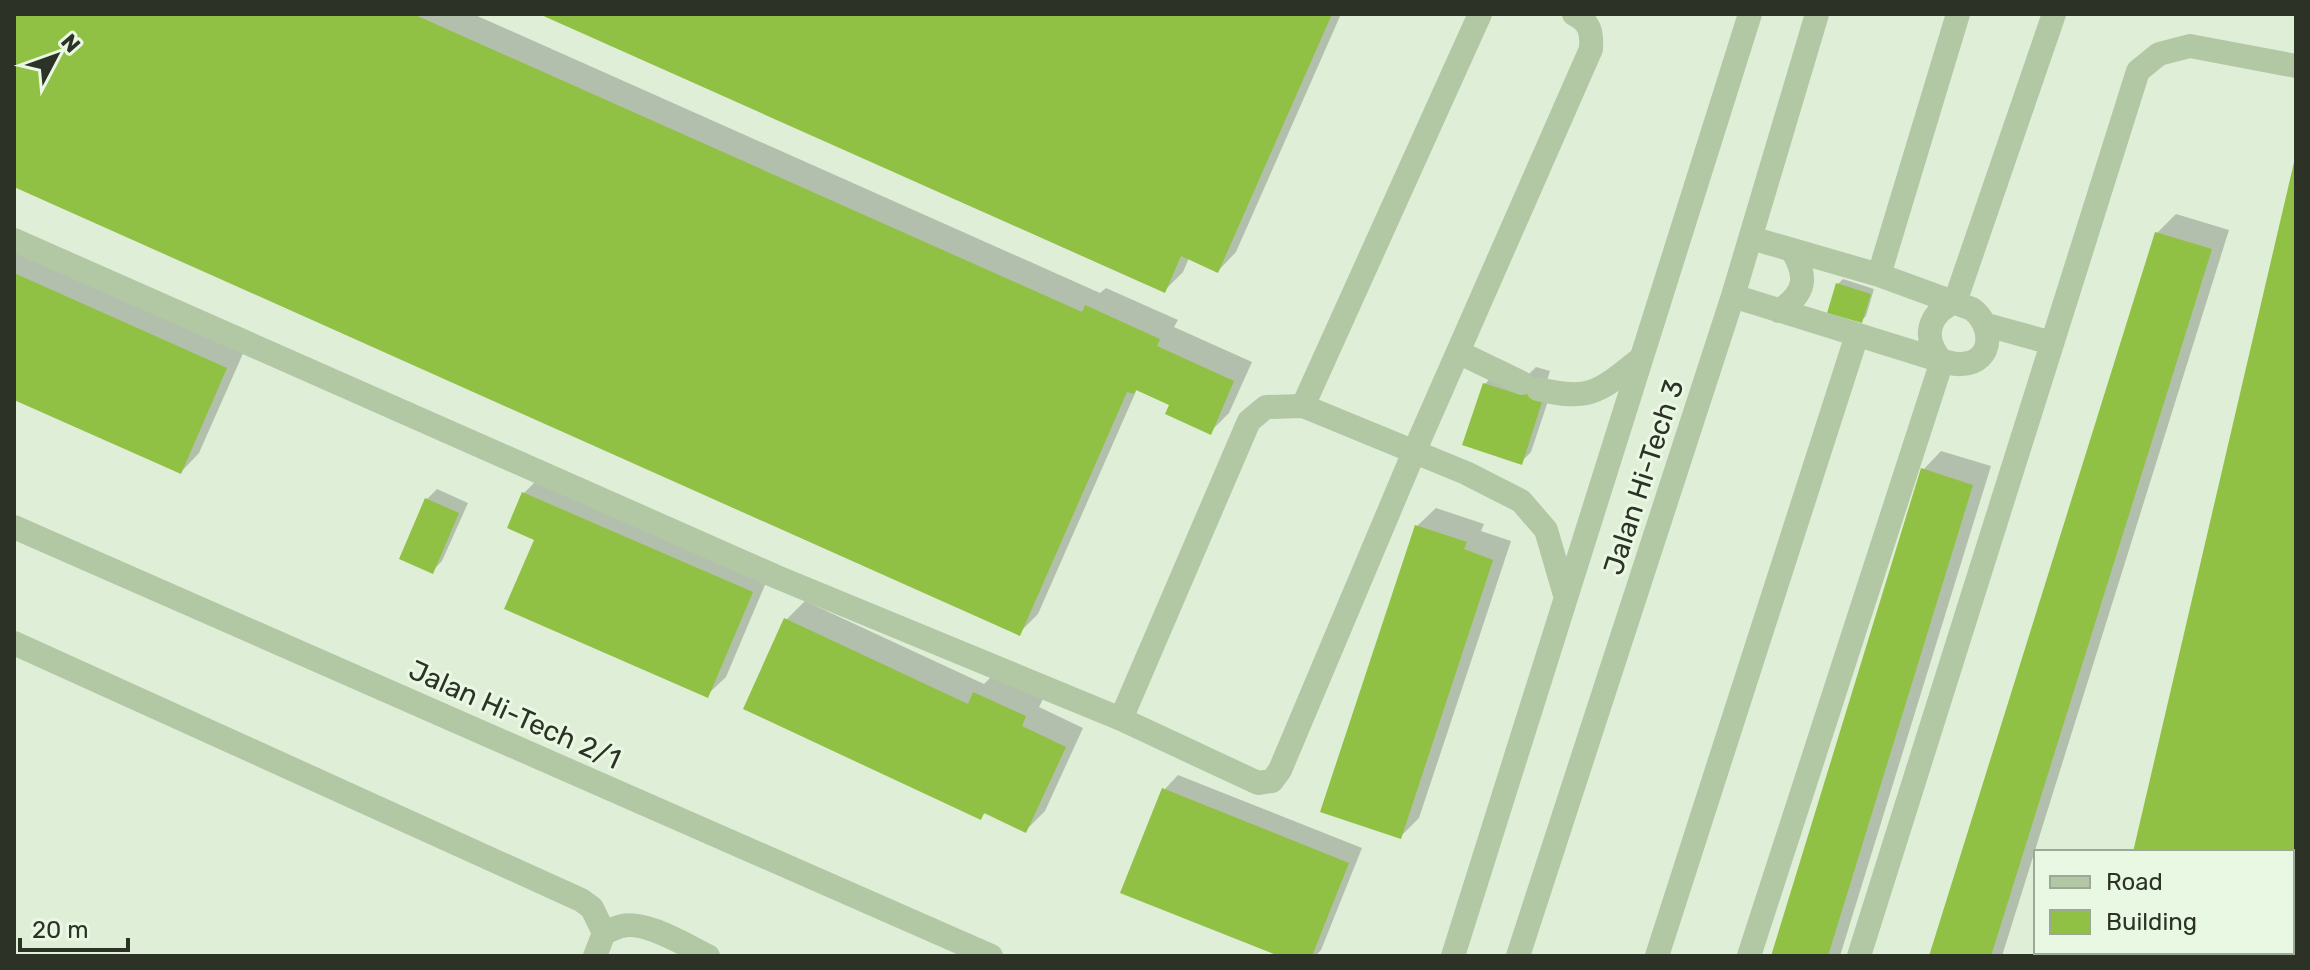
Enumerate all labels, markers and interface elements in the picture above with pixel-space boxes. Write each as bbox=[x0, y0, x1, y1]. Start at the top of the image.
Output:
north arrow bbox=[16, 16, 96, 96]
text: N bbox=[55, 28, 86, 58]
street label: Jalan Hi-Tech 3 bbox=[1596, 375, 1691, 579]
street label: Jalan Hi-Tech 2/1 bbox=[404, 653, 626, 776]
legend bbox=[2034, 850, 2294, 954]
text: Road bbox=[2106, 868, 2163, 896]
scale bar bbox=[20, 902, 128, 952]
text: Building bbox=[2106, 908, 2197, 936]
text: 20 m bbox=[32, 916, 89, 944]

